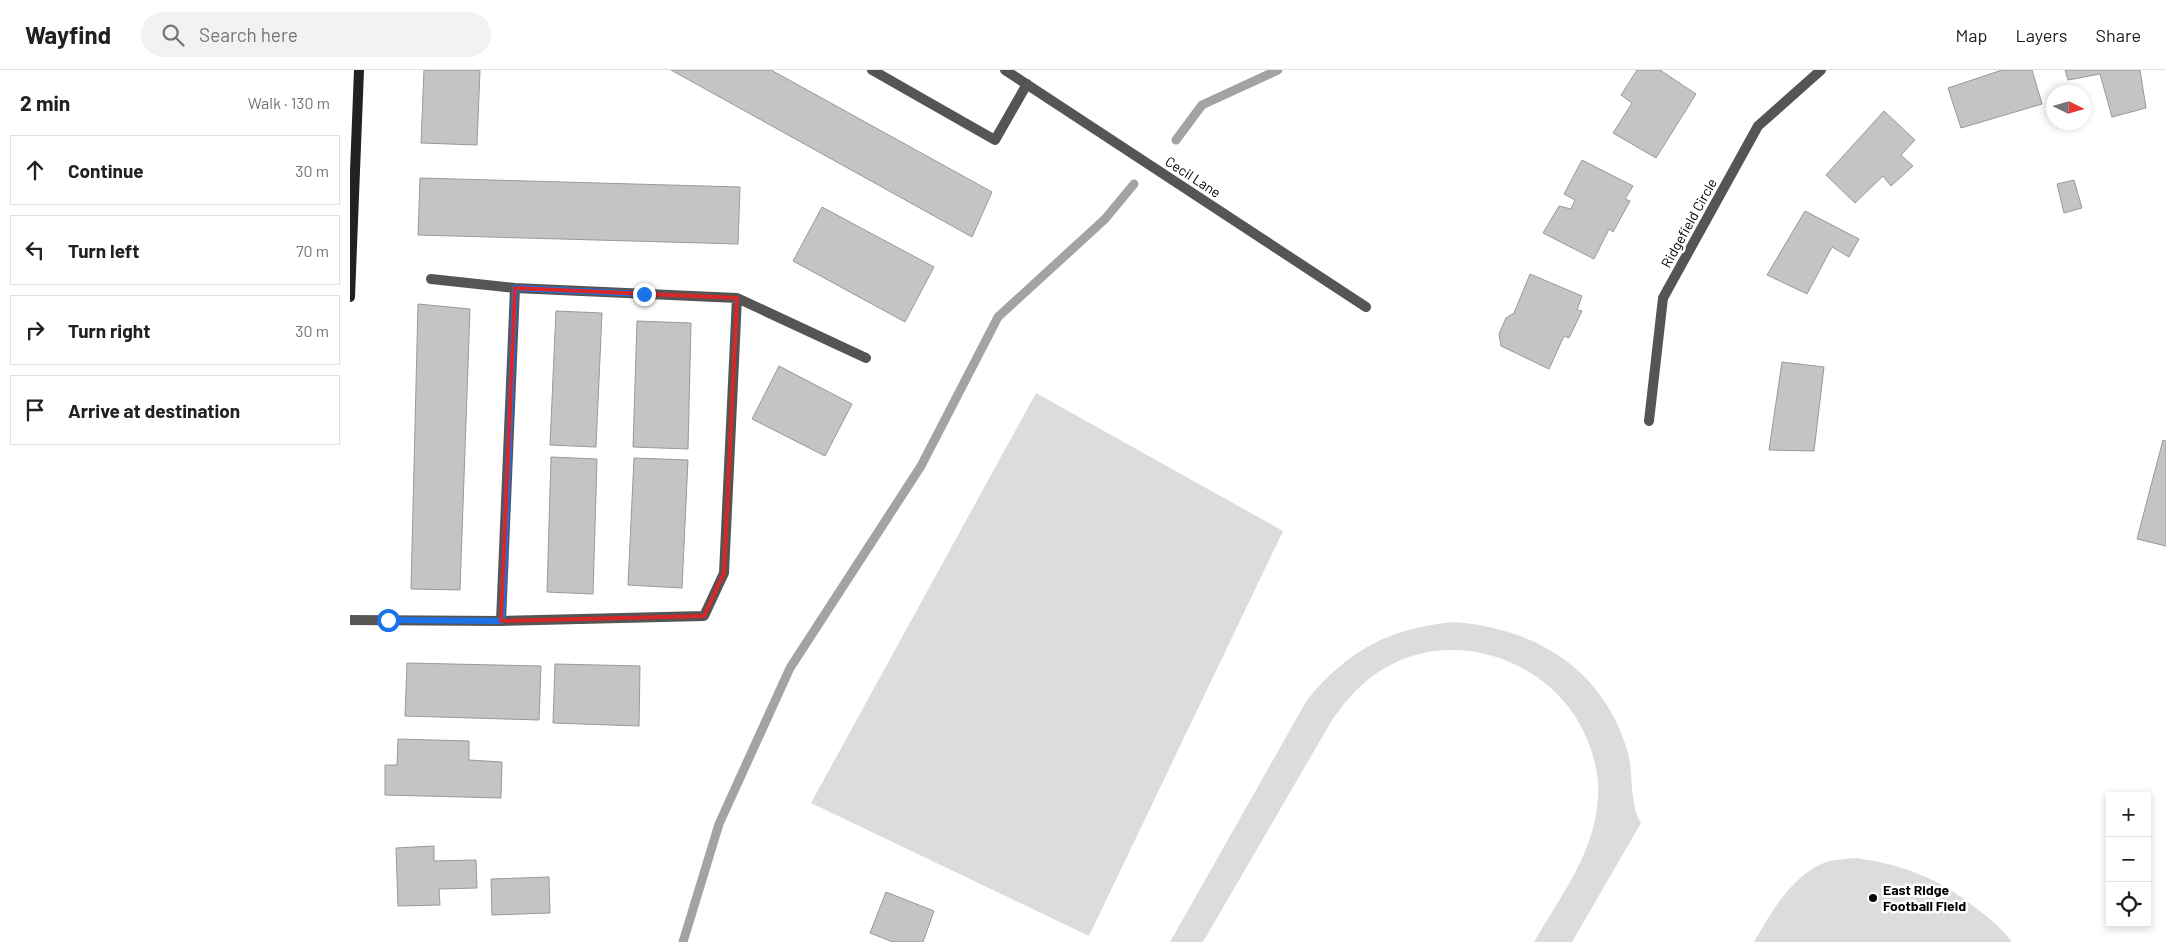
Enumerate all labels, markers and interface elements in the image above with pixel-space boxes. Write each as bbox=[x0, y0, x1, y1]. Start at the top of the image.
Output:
search box bbox=[141, 12, 491, 57]
text: Wayfind bbox=[25, 20, 111, 49]
icon: search bbox=[159, 21, 187, 49]
text: Search here bbox=[199, 23, 298, 46]
text: Map bbox=[1955, 24, 1987, 46]
text: Layers bbox=[2015, 24, 2068, 46]
text: Share bbox=[2096, 24, 2141, 46]
north arrow bbox=[2046, 85, 2091, 130]
text: 2 min bbox=[20, 90, 70, 115]
text: Walk · 130 m bbox=[248, 93, 330, 112]
street label: Cecil Lane bbox=[1162, 152, 1224, 201]
icon: ahead bbox=[21, 156, 49, 184]
text: Continue bbox=[68, 159, 144, 182]
text: 30 m bbox=[295, 161, 329, 180]
street label: Ridgefield Circle bbox=[1657, 175, 1720, 270]
icon: left bbox=[21, 236, 49, 264]
text: Turn left bbox=[68, 239, 139, 262]
text: 70 m bbox=[296, 241, 329, 260]
route end bbox=[633, 283, 656, 306]
icon: right bbox=[21, 316, 49, 344]
text: Turn right bbox=[68, 319, 150, 342]
text: 30 m bbox=[295, 321, 329, 340]
icon: arrive bbox=[21, 396, 49, 424]
text: Arrive at destination bbox=[68, 399, 240, 422]
route start bbox=[377, 609, 400, 632]
map controls bbox=[2106, 792, 2151, 927]
button: + bbox=[2106, 792, 2151, 837]
button: − bbox=[2106, 837, 2151, 882]
place label: East Ridge Football Field bbox=[1883, 881, 1966, 914]
button: locate bbox=[2106, 882, 2151, 927]
marker: East Ridge Football Field bbox=[1867, 892, 1879, 904]

